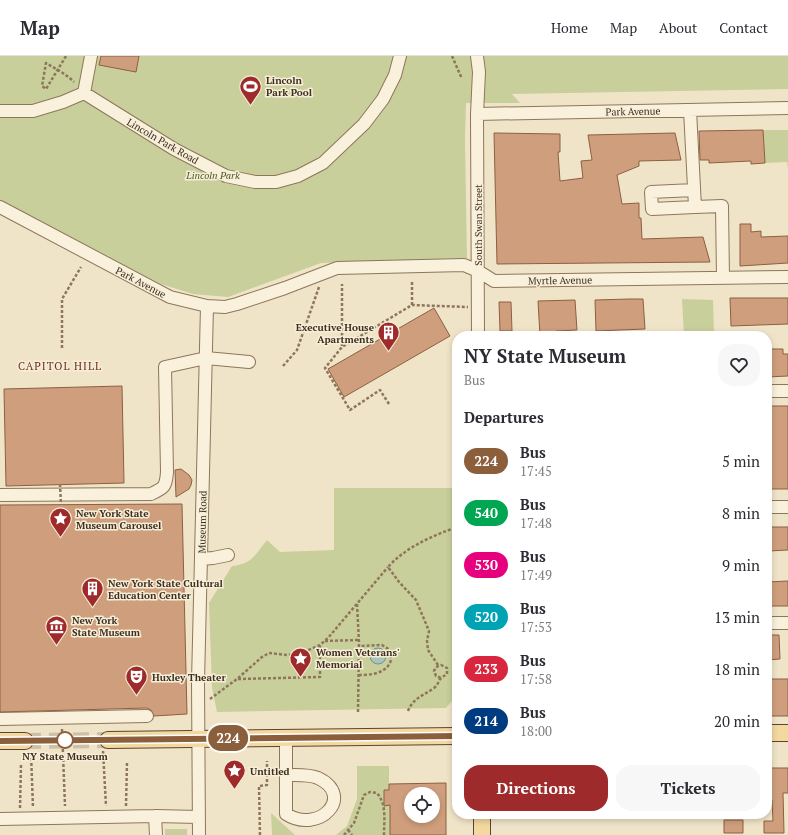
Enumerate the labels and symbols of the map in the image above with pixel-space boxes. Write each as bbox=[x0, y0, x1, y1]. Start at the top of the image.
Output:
sports icon: Lincoln Park Pool bbox=[237, 73, 263, 106]
place label: Lincoln Park Pool bbox=[266, 74, 313, 99]
street label: Park Avenue bbox=[605, 105, 661, 118]
street label: Lincoln Park Road bbox=[125, 116, 201, 167]
park label: Lincoln Park bbox=[185, 169, 240, 182]
street label: South Swan Street bbox=[472, 184, 485, 266]
street label: Park Avenue bbox=[113, 264, 168, 301]
street label: Myrtle Avenue bbox=[528, 273, 592, 288]
building icon: Executive House Apartments bbox=[376, 320, 402, 353]
place label: Executive House Apartments bbox=[296, 321, 375, 346]
district label: CAPITOL HILL bbox=[18, 359, 102, 373]
street label: Museum Road bbox=[195, 490, 210, 554]
place icon: New York State Museum Carousel bbox=[48, 506, 74, 539]
place label: New York State Museum Carousel bbox=[76, 507, 162, 532]
building icon: New York State Cultural Education Center bbox=[79, 576, 105, 609]
place label: New York State Cultural Education Center bbox=[108, 577, 223, 602]
museum icon: New York State Museum bbox=[44, 613, 70, 646]
place label: New York State Museum bbox=[72, 614, 141, 639]
place icon: Women Veterans' Memorial bbox=[288, 645, 314, 678]
place label: Women Veterans' Memorial bbox=[316, 646, 399, 671]
theatre icon: Huxley Theater bbox=[124, 664, 150, 697]
place label: Huxley Theater bbox=[152, 671, 226, 684]
line badge: 224 bbox=[205, 725, 251, 751]
marker: NY State Museum bbox=[56, 731, 74, 749]
place label: NY State Museum bbox=[22, 750, 108, 763]
place icon: Untitled bbox=[222, 758, 248, 791]
place label: Untitled bbox=[250, 765, 290, 778]

